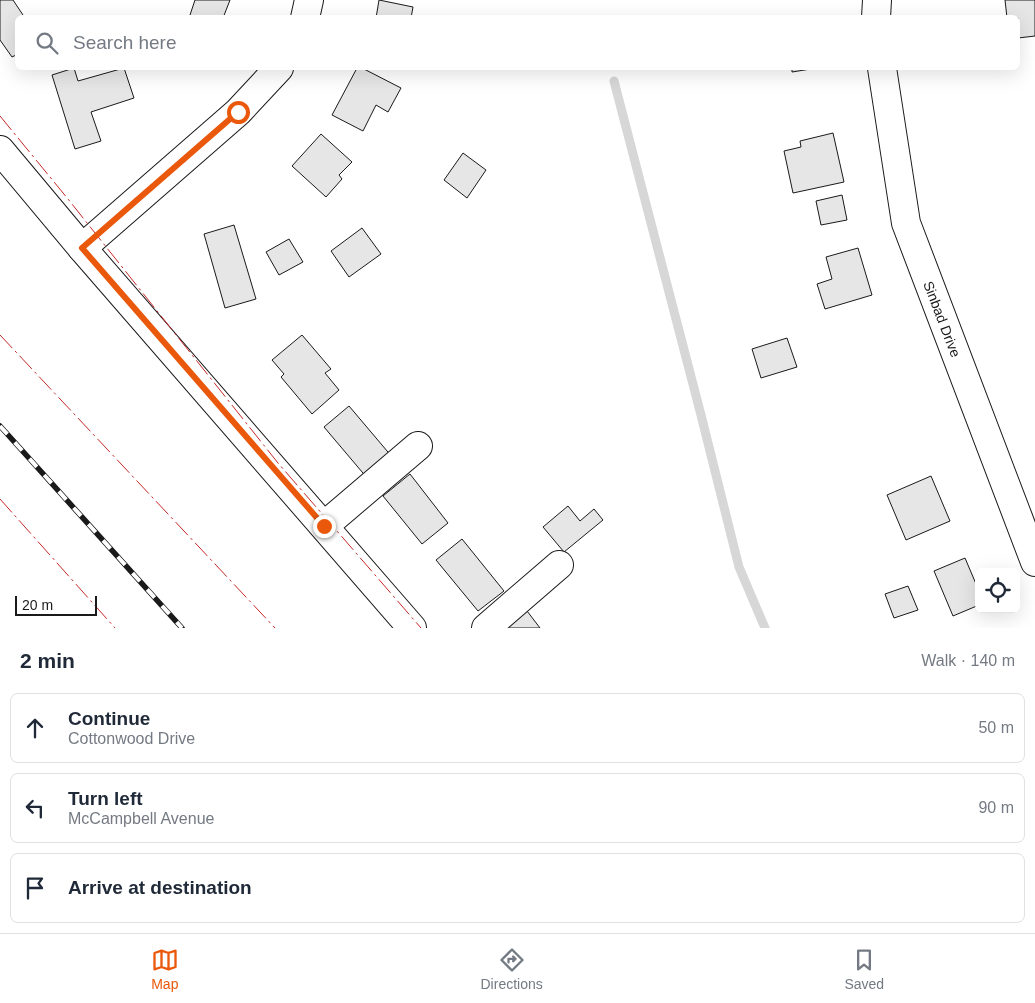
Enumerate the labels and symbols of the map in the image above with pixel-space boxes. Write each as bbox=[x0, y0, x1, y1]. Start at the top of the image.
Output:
route start bbox=[227, 101, 250, 124]
street label: Sinbad Drive bbox=[920, 279, 964, 359]
route end bbox=[313, 515, 336, 538]
scale bar bbox=[15, 593, 98, 616]

